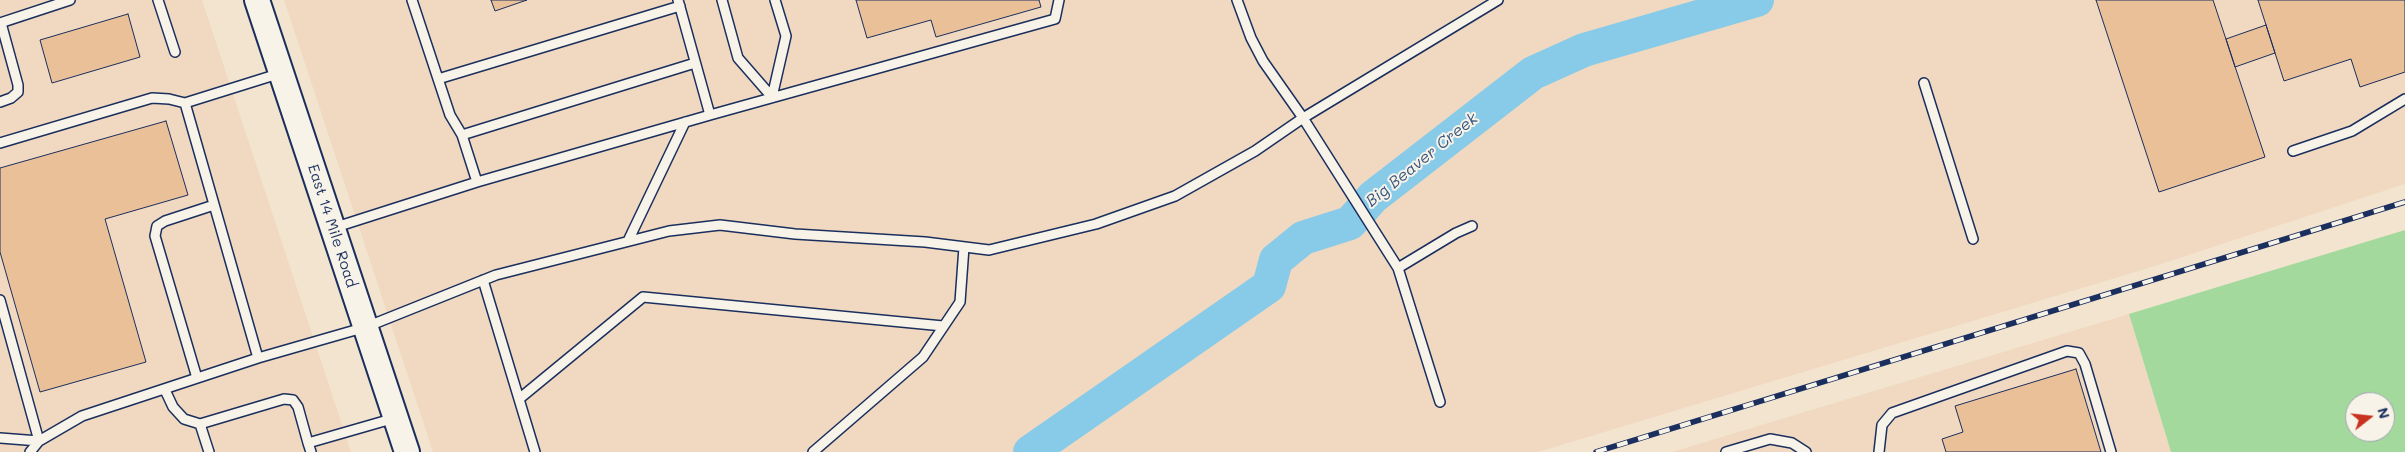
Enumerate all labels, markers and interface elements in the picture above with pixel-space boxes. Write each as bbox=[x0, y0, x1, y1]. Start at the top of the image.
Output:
water label: Big Beaver Creek bbox=[1362, 109, 1482, 211]
street label: East 14 Mile Road bbox=[304, 162, 360, 290]
north arrow bbox=[2345, 392, 2395, 442]
text: N bbox=[2373, 405, 2395, 421]

